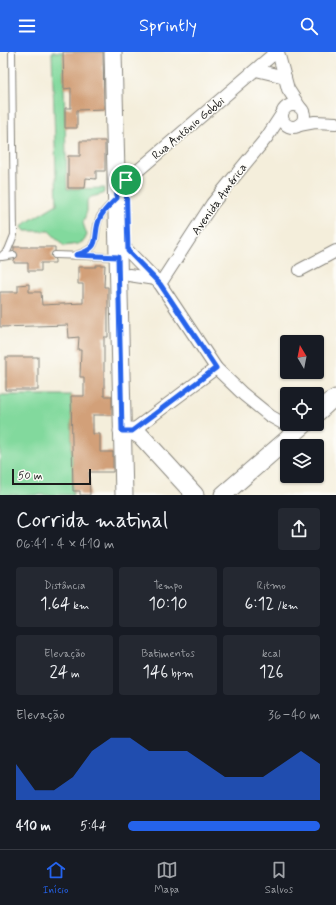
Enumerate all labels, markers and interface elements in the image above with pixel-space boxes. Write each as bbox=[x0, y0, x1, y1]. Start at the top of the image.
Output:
text: Sprintly bbox=[139, 14, 197, 38]
icon: menu bbox=[16, 15, 38, 37]
icon: search bbox=[298, 15, 320, 37]
street label: Rua Antônio Gobbi bbox=[149, 93, 229, 164]
street label: Avenida América bbox=[188, 160, 251, 239]
pin bbox=[109, 163, 143, 197]
icon: arrive bbox=[115, 169, 137, 191]
north arrow bbox=[280, 335, 324, 379]
map controls bbox=[280, 335, 324, 483]
button: locate bbox=[280, 387, 324, 431]
button: layers bbox=[280, 439, 324, 483]
scale bar bbox=[12, 467, 91, 486]
text: 50 m bbox=[18, 469, 43, 483]
text: Corrida matinal bbox=[16, 507, 168, 535]
button: share bbox=[278, 508, 320, 550]
text: 06:41 · 4 × 410 m bbox=[16, 536, 114, 553]
text: Distância bbox=[44, 579, 85, 593]
text: Tempo bbox=[153, 579, 183, 593]
text: Ritmo bbox=[257, 579, 286, 593]
text: 1.64 bbox=[40, 593, 70, 615]
text: 10:10 bbox=[148, 593, 188, 615]
text: 6:12 bbox=[245, 593, 274, 615]
text: km bbox=[70, 599, 89, 613]
text: /km bbox=[274, 599, 298, 613]
text: Elevação bbox=[44, 647, 85, 661]
text: Batimentos bbox=[141, 647, 195, 661]
text: kcal bbox=[262, 647, 281, 661]
text: 24 bbox=[49, 661, 68, 683]
text: 146 bbox=[142, 661, 168, 683]
text: 126 bbox=[259, 661, 284, 683]
text: m bbox=[68, 667, 80, 681]
text: bpm bbox=[168, 667, 194, 681]
text: Elevação bbox=[16, 707, 65, 724]
text: 36–40 m bbox=[268, 707, 320, 724]
text: 410 m bbox=[16, 818, 51, 835]
text: 5:44 bbox=[80, 818, 107, 835]
tab: Início bbox=[43, 859, 69, 897]
tab: Mapa bbox=[154, 859, 179, 897]
tab: Salvos bbox=[265, 859, 293, 897]

